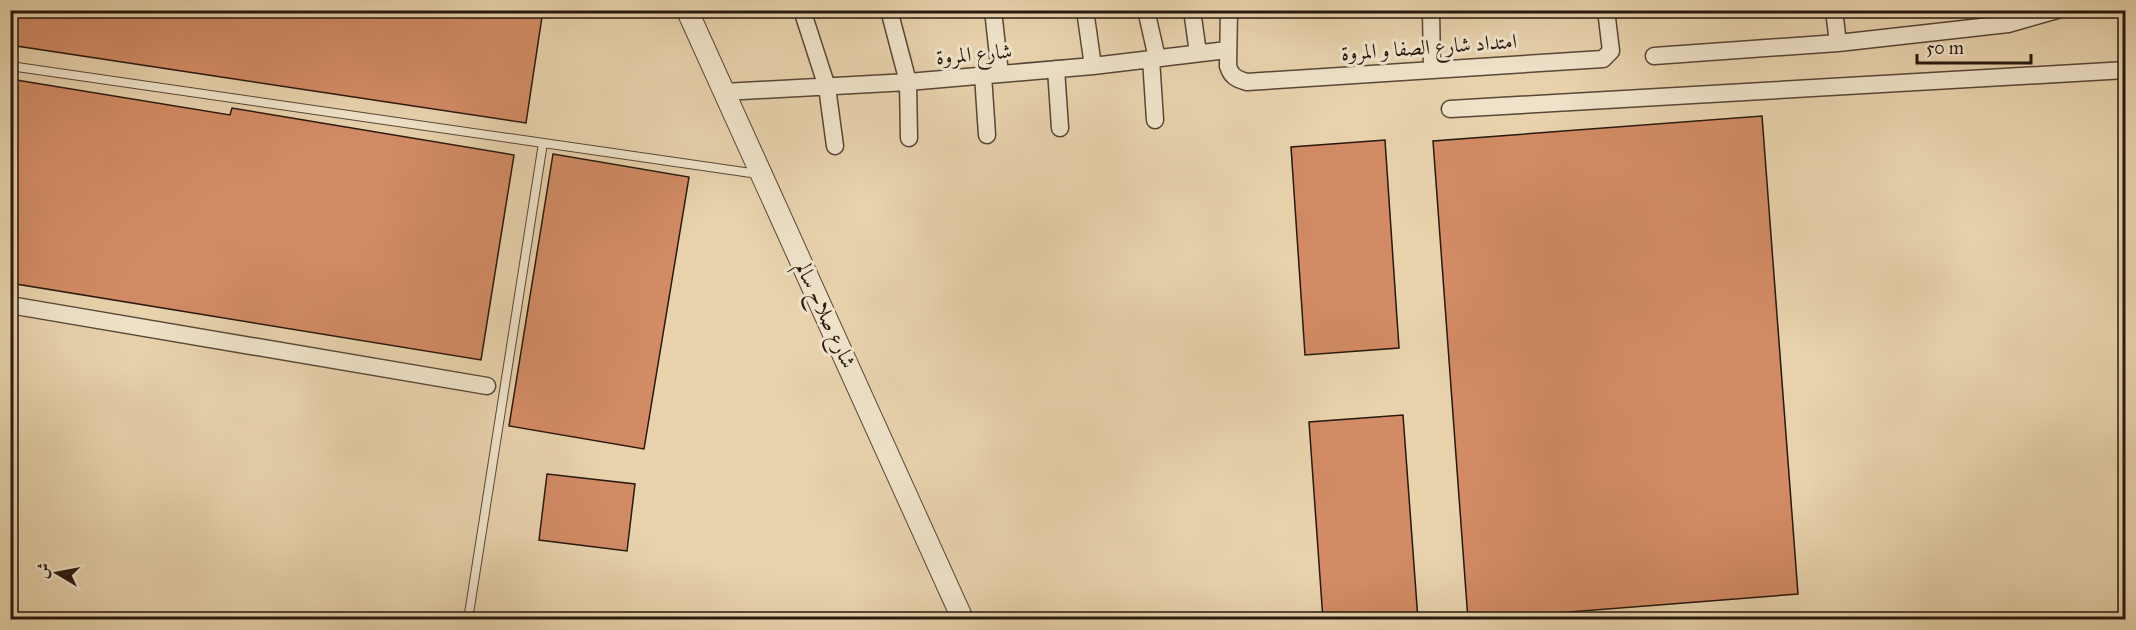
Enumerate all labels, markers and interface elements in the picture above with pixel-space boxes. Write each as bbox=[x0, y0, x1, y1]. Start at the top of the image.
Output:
scale bar bbox=[1917, 27, 2031, 65]
street label: امتداد شارع الصفا و المروة bbox=[1340, 28, 1518, 71]
text: 50 m bbox=[1926, 37, 1964, 59]
street label: شارع المروة bbox=[935, 38, 1014, 75]
street label: شارع صلاح سالم bbox=[785, 258, 862, 375]
north arrow bbox=[27, 543, 87, 603]
text: ش bbox=[32, 561, 53, 580]

